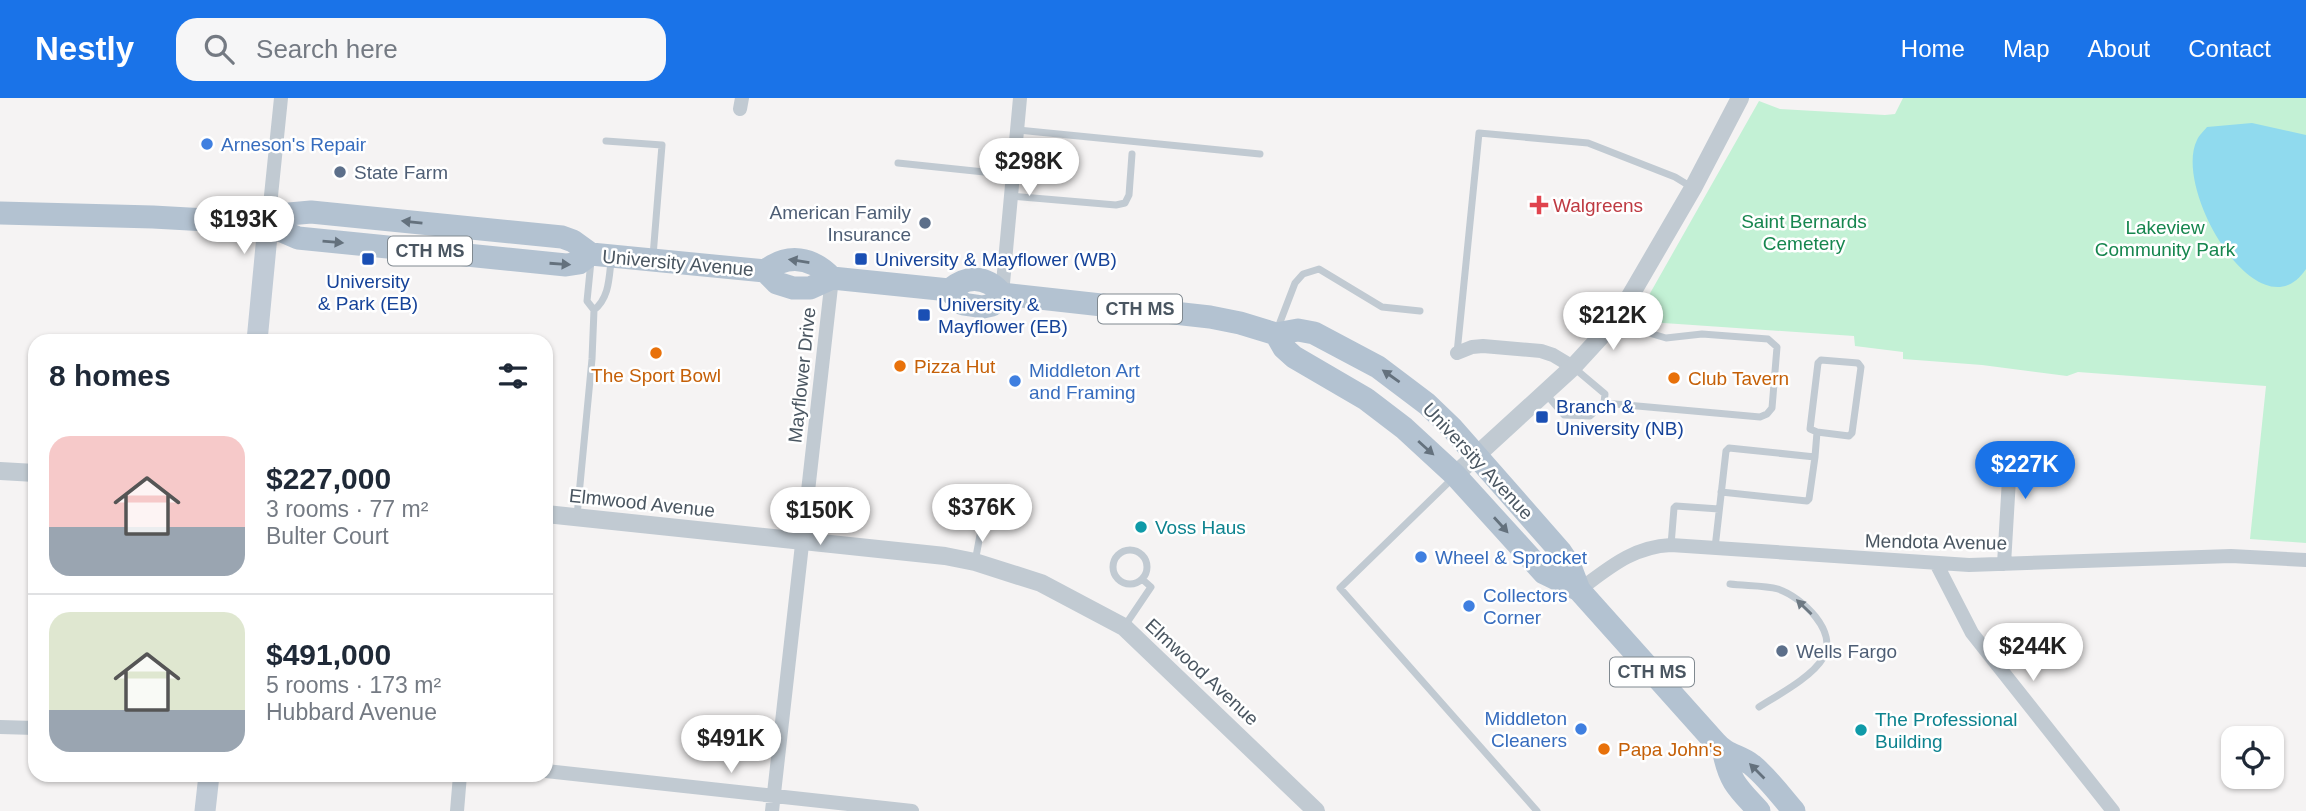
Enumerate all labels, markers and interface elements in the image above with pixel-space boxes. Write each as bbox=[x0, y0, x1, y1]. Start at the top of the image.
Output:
search box bbox=[176, 18, 666, 81]
text: Nestly bbox=[35, 30, 134, 67]
icon: search bbox=[200, 30, 238, 68]
text: Search here bbox=[256, 34, 398, 64]
text: Home bbox=[1901, 35, 1965, 62]
text: Map bbox=[2003, 35, 2050, 62]
text: About bbox=[2088, 35, 2150, 62]
text: Contact bbox=[2188, 35, 2271, 62]
place label: Arneson's Repair bbox=[221, 134, 367, 155]
marker: Arneson's Repair bbox=[199, 136, 215, 152]
pin: $298K bbox=[980, 139, 1078, 198]
text: $298K bbox=[995, 148, 1063, 174]
place label: State Farm bbox=[354, 162, 448, 183]
marker: State Farm bbox=[332, 164, 348, 180]
place label: Walgreens bbox=[1553, 195, 1643, 216]
pin: $193K bbox=[195, 197, 293, 256]
marker: Walgreens bbox=[1531, 197, 1547, 213]
place label: American Family Insurance bbox=[770, 202, 911, 245]
text: $193K bbox=[210, 206, 278, 232]
park label: Saint Bernards Cemetery bbox=[1741, 211, 1867, 254]
marker: American Family Insurance bbox=[917, 215, 933, 231]
one-way arrow bbox=[401, 216, 423, 227]
park label: Lakeview Community Park bbox=[2095, 217, 2236, 260]
road number: CTH MS bbox=[388, 236, 472, 266]
one-way arrow bbox=[322, 237, 344, 248]
street label: University Avenue bbox=[602, 246, 754, 280]
place label: University & Mayflower (WB) bbox=[875, 249, 1117, 270]
marker: University & Park (EB) bbox=[360, 251, 376, 267]
marker: University & Mayflower (WB) bbox=[853, 251, 869, 267]
one-way arrow bbox=[788, 255, 810, 266]
one-way arrow bbox=[549, 259, 571, 270]
place label: University & Park (EB) bbox=[318, 271, 418, 314]
pin: $212K bbox=[1564, 292, 1662, 352]
place label: University & Mayflower (EB) bbox=[938, 294, 1068, 337]
road number: CTH MS bbox=[1098, 294, 1182, 324]
text: $212K bbox=[1579, 302, 1647, 328]
street label: Mayflower Drive bbox=[784, 306, 820, 444]
marker: University & Mayflower (EB) bbox=[916, 307, 932, 323]
marker: The Sport Bowl bbox=[648, 345, 664, 361]
place label: Pizza Hut bbox=[914, 356, 996, 377]
icon: filters bbox=[494, 357, 532, 395]
marker: Pizza Hut bbox=[892, 358, 908, 374]
text: 8 homes bbox=[49, 359, 171, 392]
place label: Middleton Art and Framing bbox=[1029, 360, 1141, 403]
place label: The Sport Bowl bbox=[591, 365, 721, 386]
place label: Club Tavern bbox=[1688, 368, 1789, 389]
one-way arrow bbox=[1382, 369, 1400, 383]
marker: Club Tavern bbox=[1666, 370, 1682, 386]
marker: Middleton Art and Framing bbox=[1007, 373, 1023, 389]
place label: Branch & University (NB) bbox=[1556, 396, 1684, 439]
street label: University Avenue bbox=[1419, 398, 1537, 524]
marker: Branch & University (NB) bbox=[1534, 409, 1550, 425]
one-way arrow bbox=[1417, 440, 1435, 456]
pin: $227K bbox=[1976, 442, 2074, 501]
text: $227K bbox=[1991, 451, 2059, 477]
text: $227,000 bbox=[266, 462, 391, 495]
icon: home bbox=[105, 464, 189, 548]
pin: $376K bbox=[933, 484, 1031, 544]
street label: Elmwood Avenue bbox=[568, 485, 716, 521]
pin: $150K bbox=[771, 488, 869, 547]
text: $376K bbox=[948, 494, 1016, 520]
text: 3 rooms · 77 m² bbox=[266, 496, 428, 522]
text: $150K bbox=[786, 497, 854, 523]
place label: Voss Haus bbox=[1155, 517, 1246, 538]
one-way arrow bbox=[1493, 517, 1509, 534]
marker: Voss Haus bbox=[1133, 519, 1149, 535]
text: Bulter Court bbox=[266, 523, 389, 549]
street label: Mendota Avenue bbox=[1865, 530, 2007, 554]
place label: Wheel & Sprocket bbox=[1435, 547, 1588, 568]
marker: Wheel & Sprocket bbox=[1413, 549, 1429, 565]
place label: Collectors Corner bbox=[1483, 585, 1567, 628]
marker: Collectors Corner bbox=[1461, 598, 1477, 614]
one-way arrow bbox=[1796, 599, 1813, 615]
street label: Elmwood Avenue bbox=[1141, 614, 1263, 730]
pin: $244K bbox=[1984, 624, 2082, 683]
text: $244K bbox=[1999, 633, 2067, 659]
text: $491,000 bbox=[266, 638, 391, 671]
icon: home bbox=[105, 640, 189, 724]
place label: Wells Fargo bbox=[1796, 641, 1897, 662]
marker: Wells Fargo bbox=[1774, 643, 1790, 659]
road number: CTH MS bbox=[1610, 658, 1694, 686]
text: 5 rooms · 173 m² bbox=[266, 672, 441, 698]
text: Hubbard Avenue bbox=[266, 699, 437, 725]
place label: Middleton Cleaners bbox=[1485, 708, 1567, 751]
place label: The Professional Building bbox=[1875, 709, 2018, 752]
pin: $491K bbox=[682, 716, 780, 775]
marker: Middleton Cleaners bbox=[1573, 721, 1589, 737]
marker: The Professional Building bbox=[1853, 722, 1869, 738]
text: $491K bbox=[697, 725, 765, 751]
map controls bbox=[2221, 726, 2284, 789]
button: locate bbox=[2221, 726, 2284, 789]
place label: Papa John's bbox=[1618, 739, 1722, 760]
marker: Papa John's bbox=[1596, 741, 1612, 757]
one-way arrow bbox=[1749, 764, 1766, 780]

